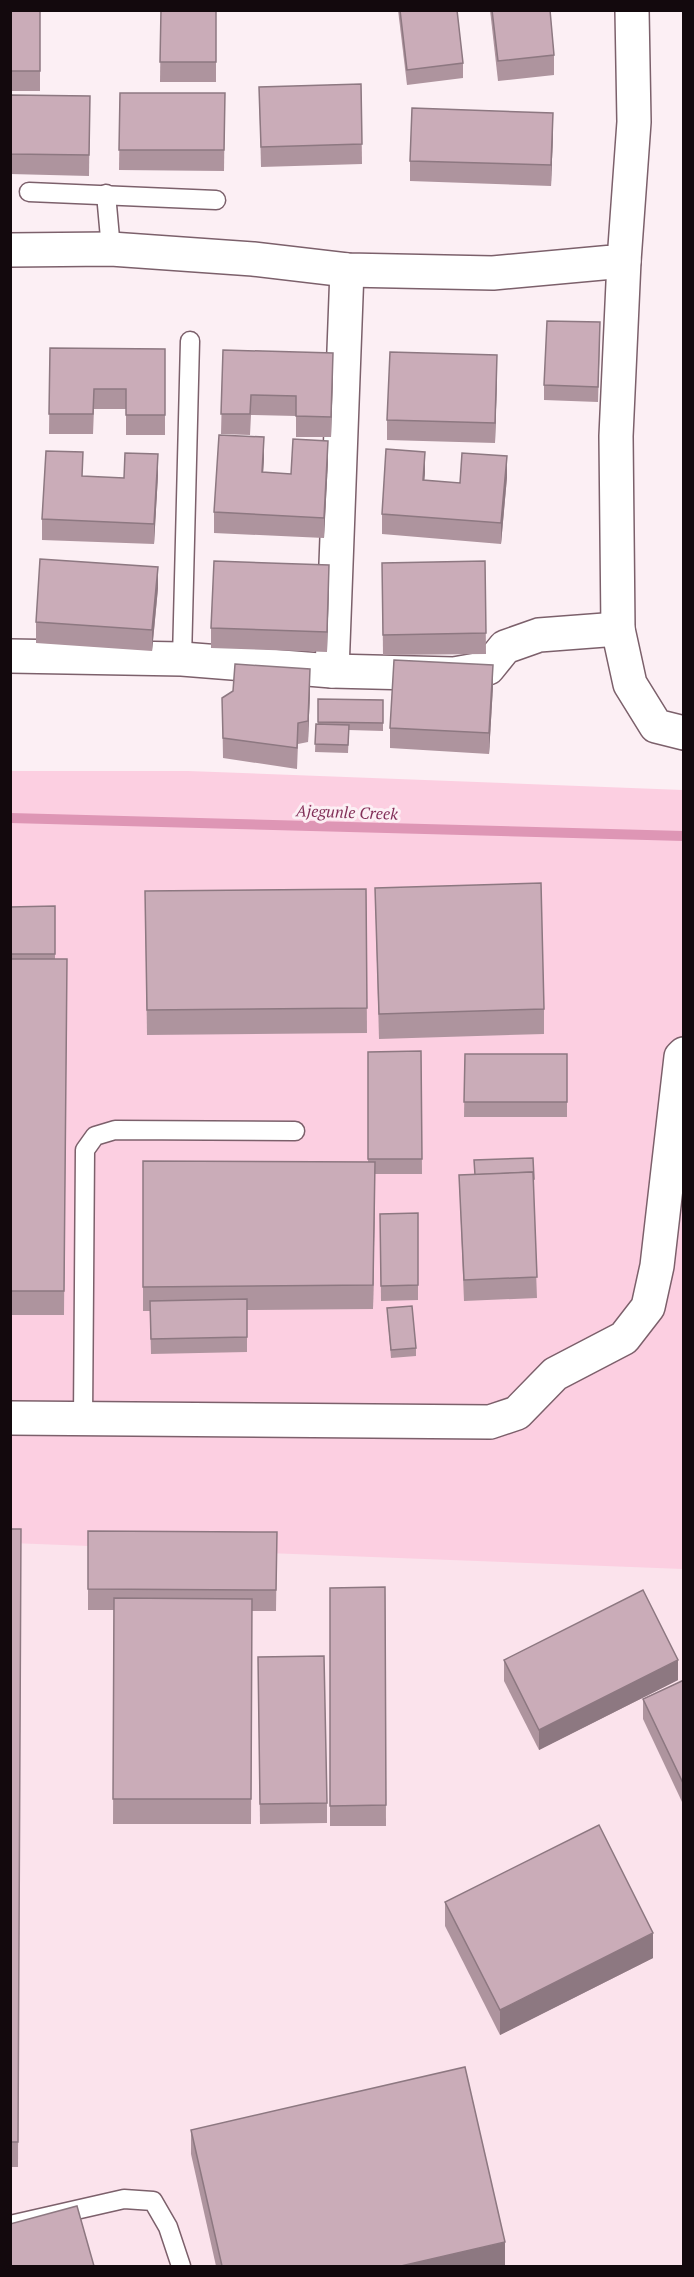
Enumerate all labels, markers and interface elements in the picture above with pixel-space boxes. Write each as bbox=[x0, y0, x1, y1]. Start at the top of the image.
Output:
water label: Ajegunle Creek bbox=[295, 799, 399, 825]

